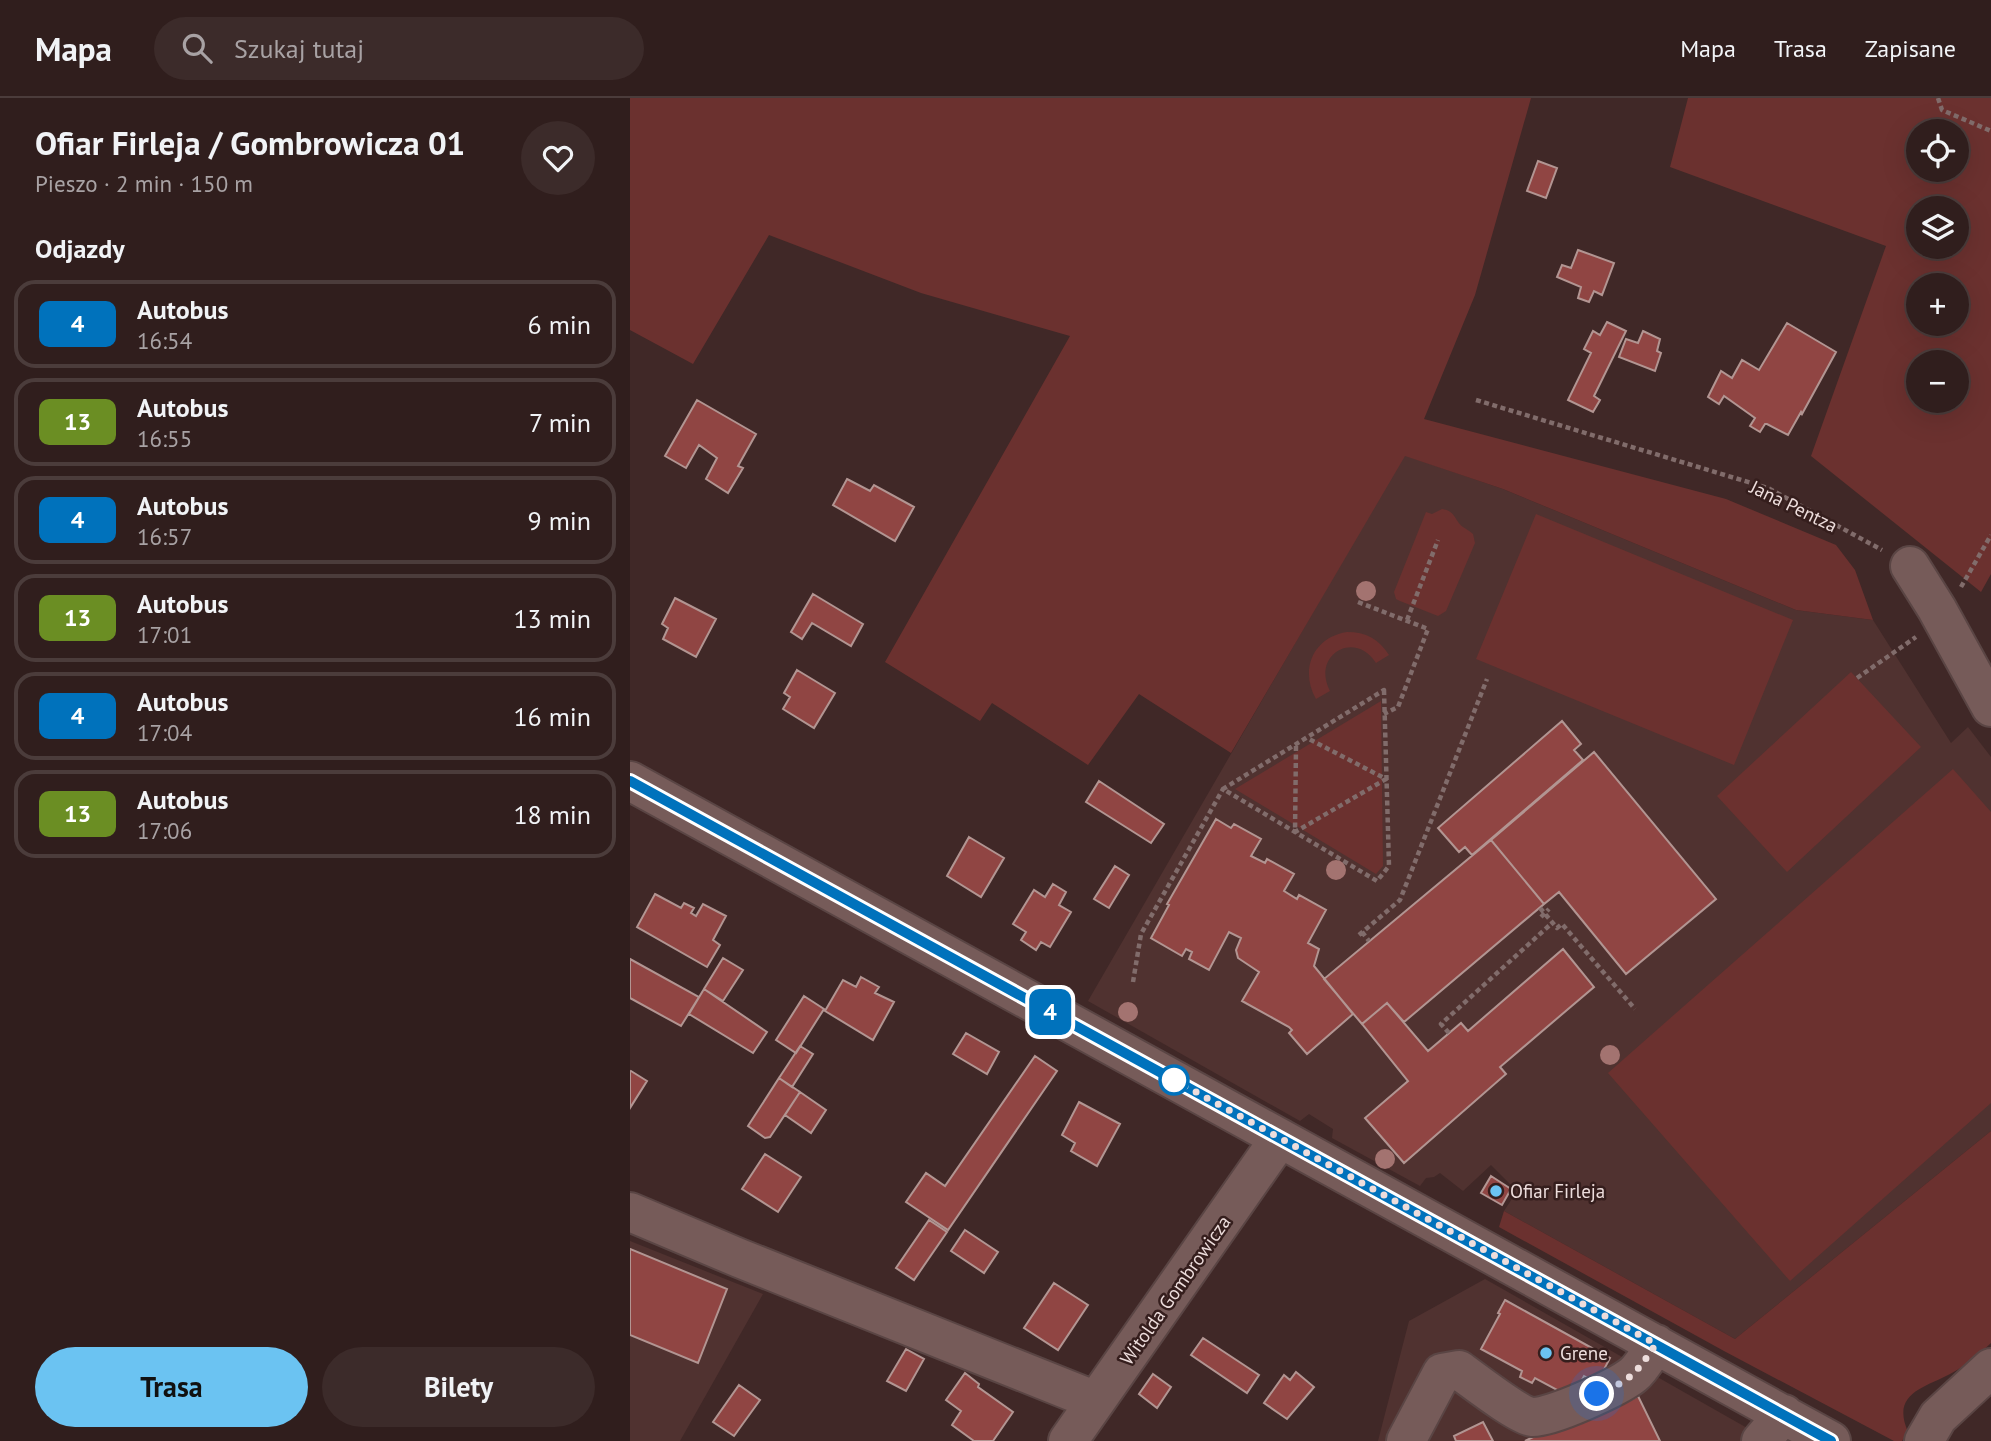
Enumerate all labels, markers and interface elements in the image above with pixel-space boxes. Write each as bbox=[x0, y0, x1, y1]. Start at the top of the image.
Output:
search box bbox=[154, 17, 644, 80]
text: Mapa bbox=[35, 27, 112, 70]
icon: search bbox=[178, 29, 216, 67]
text: Szukaj tutaj bbox=[234, 32, 364, 65]
text: Mapa bbox=[1680, 33, 1736, 64]
text: Trasa bbox=[1774, 33, 1827, 64]
text: Zapisane bbox=[1865, 33, 1956, 64]
map controls bbox=[1906, 119, 1969, 413]
button: locate bbox=[1906, 119, 1969, 182]
text: Ofiar Firleja / Gombrowicza 01 bbox=[35, 121, 465, 164]
button: heart bbox=[521, 121, 595, 195]
text: Pieszo · 2 min · 150 m bbox=[35, 169, 253, 198]
button: layers bbox=[1906, 196, 1969, 259]
text: Odjazdy bbox=[35, 232, 125, 265]
button: + bbox=[1906, 273, 1969, 336]
text: Autobus bbox=[137, 293, 229, 326]
text: 4 bbox=[71, 308, 84, 339]
text: 6 min bbox=[528, 308, 591, 341]
text: 16:54 bbox=[137, 326, 192, 355]
button: − bbox=[1906, 350, 1969, 413]
text: Autobus bbox=[137, 391, 229, 424]
text: 13 bbox=[64, 406, 91, 437]
text: 7 min bbox=[529, 406, 591, 439]
text: 16:55 bbox=[137, 424, 192, 453]
street label: Jana Pentza bbox=[1746, 474, 1842, 537]
text: Autobus bbox=[137, 489, 229, 522]
text: 4 bbox=[71, 504, 84, 535]
text: 9 min bbox=[528, 504, 591, 537]
text: 16:57 bbox=[137, 522, 192, 551]
text: Autobus bbox=[137, 587, 229, 620]
text: 13 bbox=[64, 602, 91, 633]
text: 13 min bbox=[513, 602, 591, 635]
text: 17:01 bbox=[137, 620, 192, 649]
text: Autobus bbox=[137, 685, 229, 718]
text: 4 bbox=[71, 700, 84, 731]
text: 16 min bbox=[513, 700, 591, 733]
text: 17:04 bbox=[137, 718, 192, 747]
text: Autobus bbox=[137, 783, 229, 816]
text: 13 bbox=[64, 798, 91, 829]
text: 18 min bbox=[513, 798, 591, 831]
text: 17:06 bbox=[137, 816, 192, 845]
line badge: 4 bbox=[1027, 989, 1073, 1035]
text: 4 bbox=[1043, 996, 1057, 1027]
unlabelled marker bbox=[1159, 1065, 1189, 1095]
place label: Ofiar Firleja bbox=[1510, 1179, 1605, 1203]
marker: Ofiar Firleja bbox=[1488, 1183, 1504, 1199]
street label: Witolda Gombrowicza bbox=[1114, 1211, 1236, 1369]
place label: Grene bbox=[1560, 1341, 1608, 1365]
marker: Grene bbox=[1538, 1345, 1554, 1361]
button: Trasa bbox=[35, 1347, 308, 1427]
button: Bilety bbox=[322, 1347, 595, 1427]
your location bbox=[1579, 1376, 1614, 1411]

